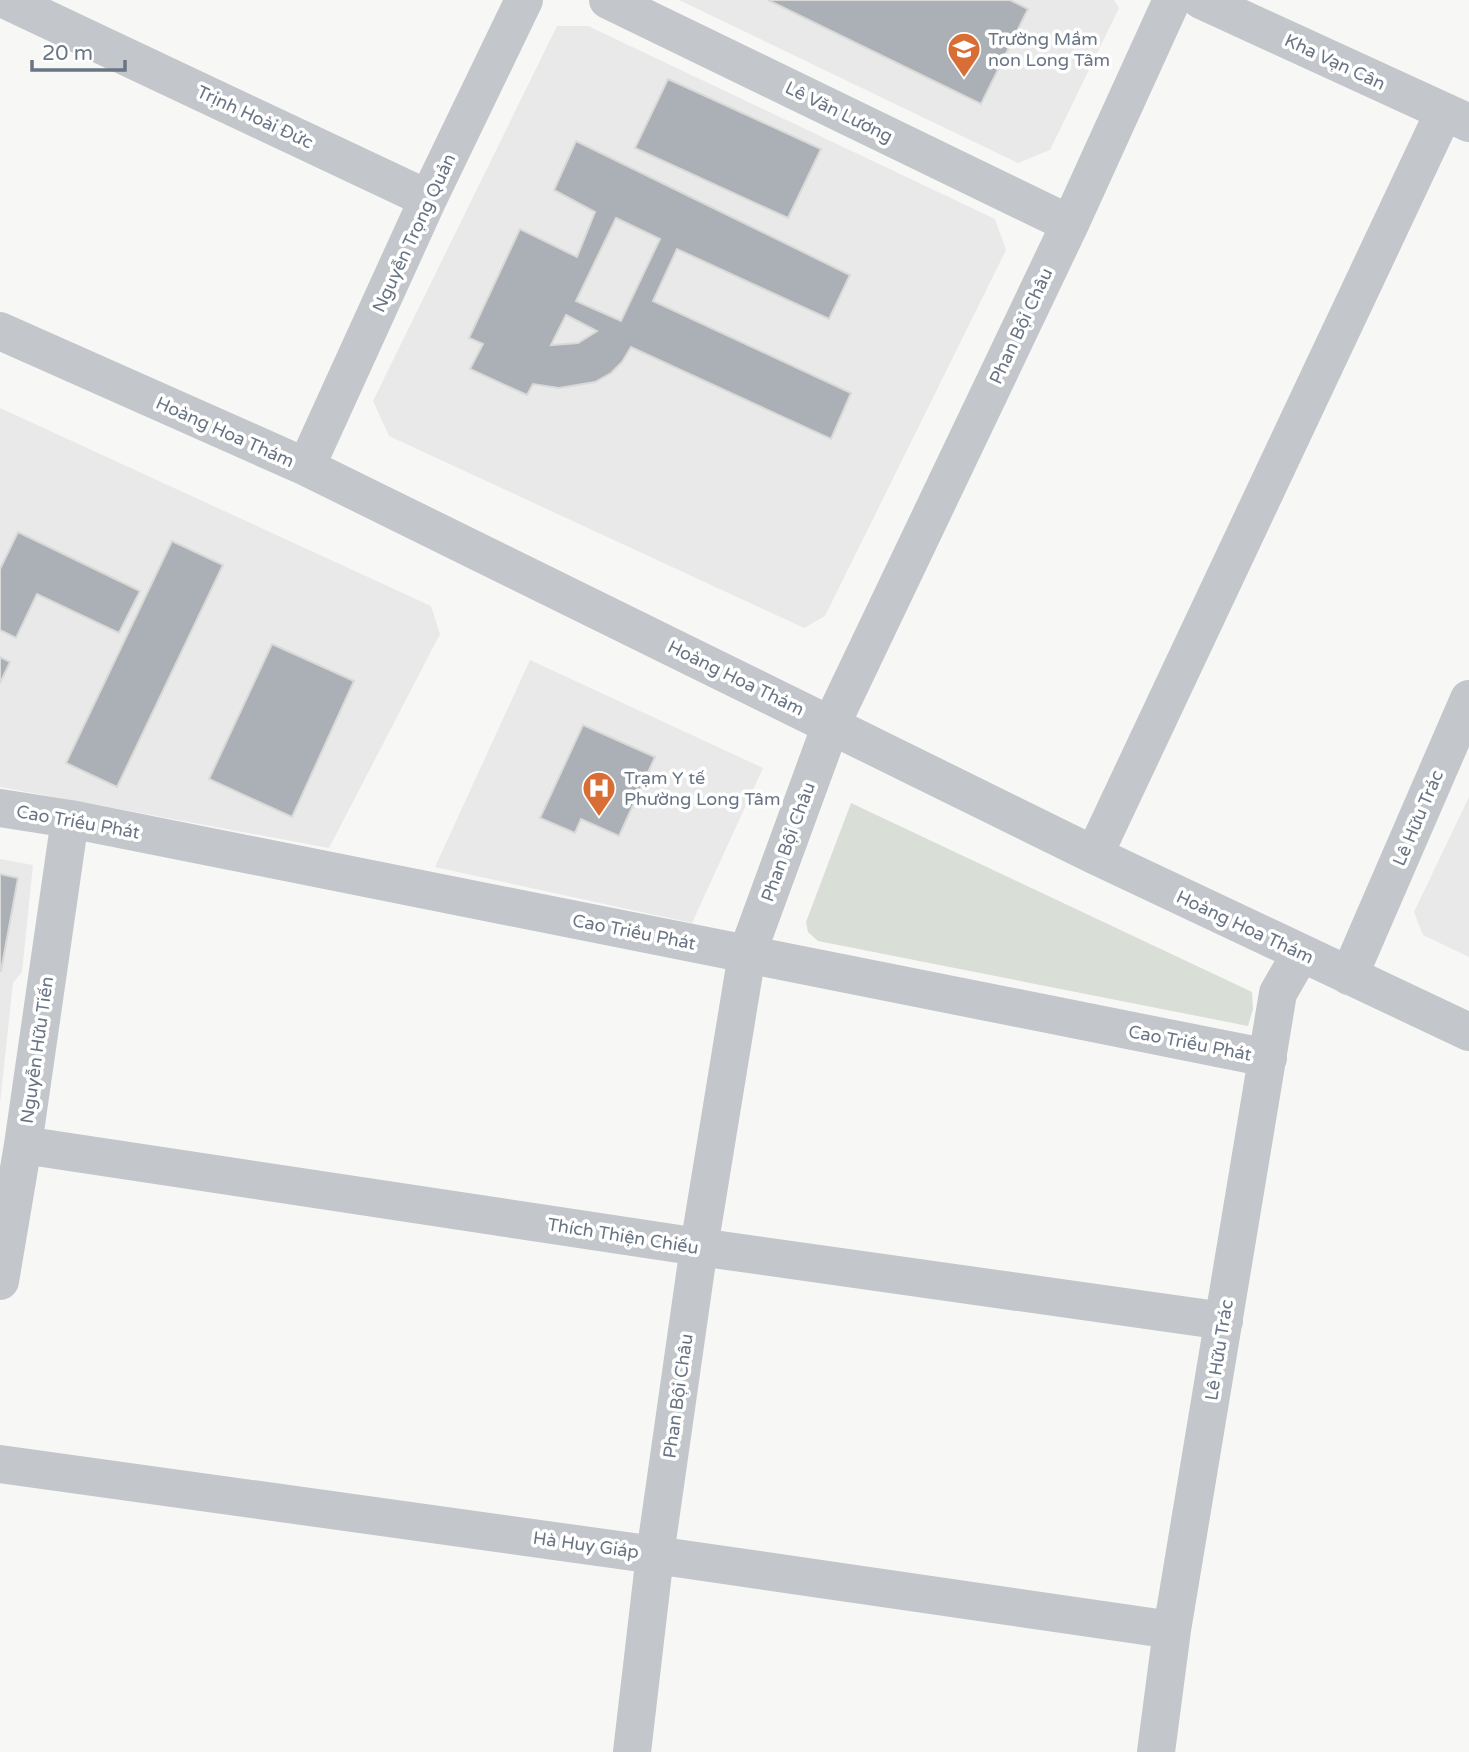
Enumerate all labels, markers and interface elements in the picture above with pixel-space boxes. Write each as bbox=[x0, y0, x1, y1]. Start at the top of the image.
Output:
scale bar bbox=[32, 28, 124, 72]
place label: Trường Mầm non Long Tâm bbox=[988, 28, 1110, 71]
street label: Kha Vạn Cân bbox=[1281, 29, 1389, 95]
school or university icon: Trường Mầm non Long Tâm bbox=[945, 30, 983, 79]
text: 20 m bbox=[42, 41, 93, 66]
street label: Lê Văn Lương bbox=[781, 76, 897, 148]
street label: Trịnh Hoài Đức bbox=[193, 80, 317, 154]
street label: Nguyễn Trọng Quản bbox=[368, 150, 460, 316]
street label: Phan Bội Châu bbox=[984, 264, 1058, 388]
street label: Hoàng Hoa Thám bbox=[152, 392, 298, 472]
street label: Hoàng Hoa Thám bbox=[664, 635, 808, 721]
place label: Trạm Y tế Phường Long Tâm bbox=[624, 767, 780, 810]
street label: Lê Hữu Trác bbox=[1388, 767, 1448, 869]
hospital icon: Trạm Y tế Phường Long Tâm bbox=[580, 769, 618, 818]
street label: Phan Bội Châu bbox=[756, 779, 820, 905]
street label: Cao Triều Phát bbox=[15, 800, 142, 844]
street label: Hoàng Hoa Thám bbox=[1173, 886, 1317, 968]
street label: Cao Triều Phát bbox=[571, 909, 698, 955]
street label: Nguyễn Hữu Tiến bbox=[16, 975, 58, 1125]
street label: Cao Triều Phát bbox=[1127, 1020, 1254, 1066]
street label: Thích Thiện Chiếu bbox=[546, 1213, 700, 1259]
street label: Lê Hữu Trác bbox=[1200, 1298, 1238, 1402]
street label: Phan Bội Châu bbox=[658, 1332, 698, 1460]
street label: Hà Huy Giáp bbox=[532, 1527, 640, 1563]

